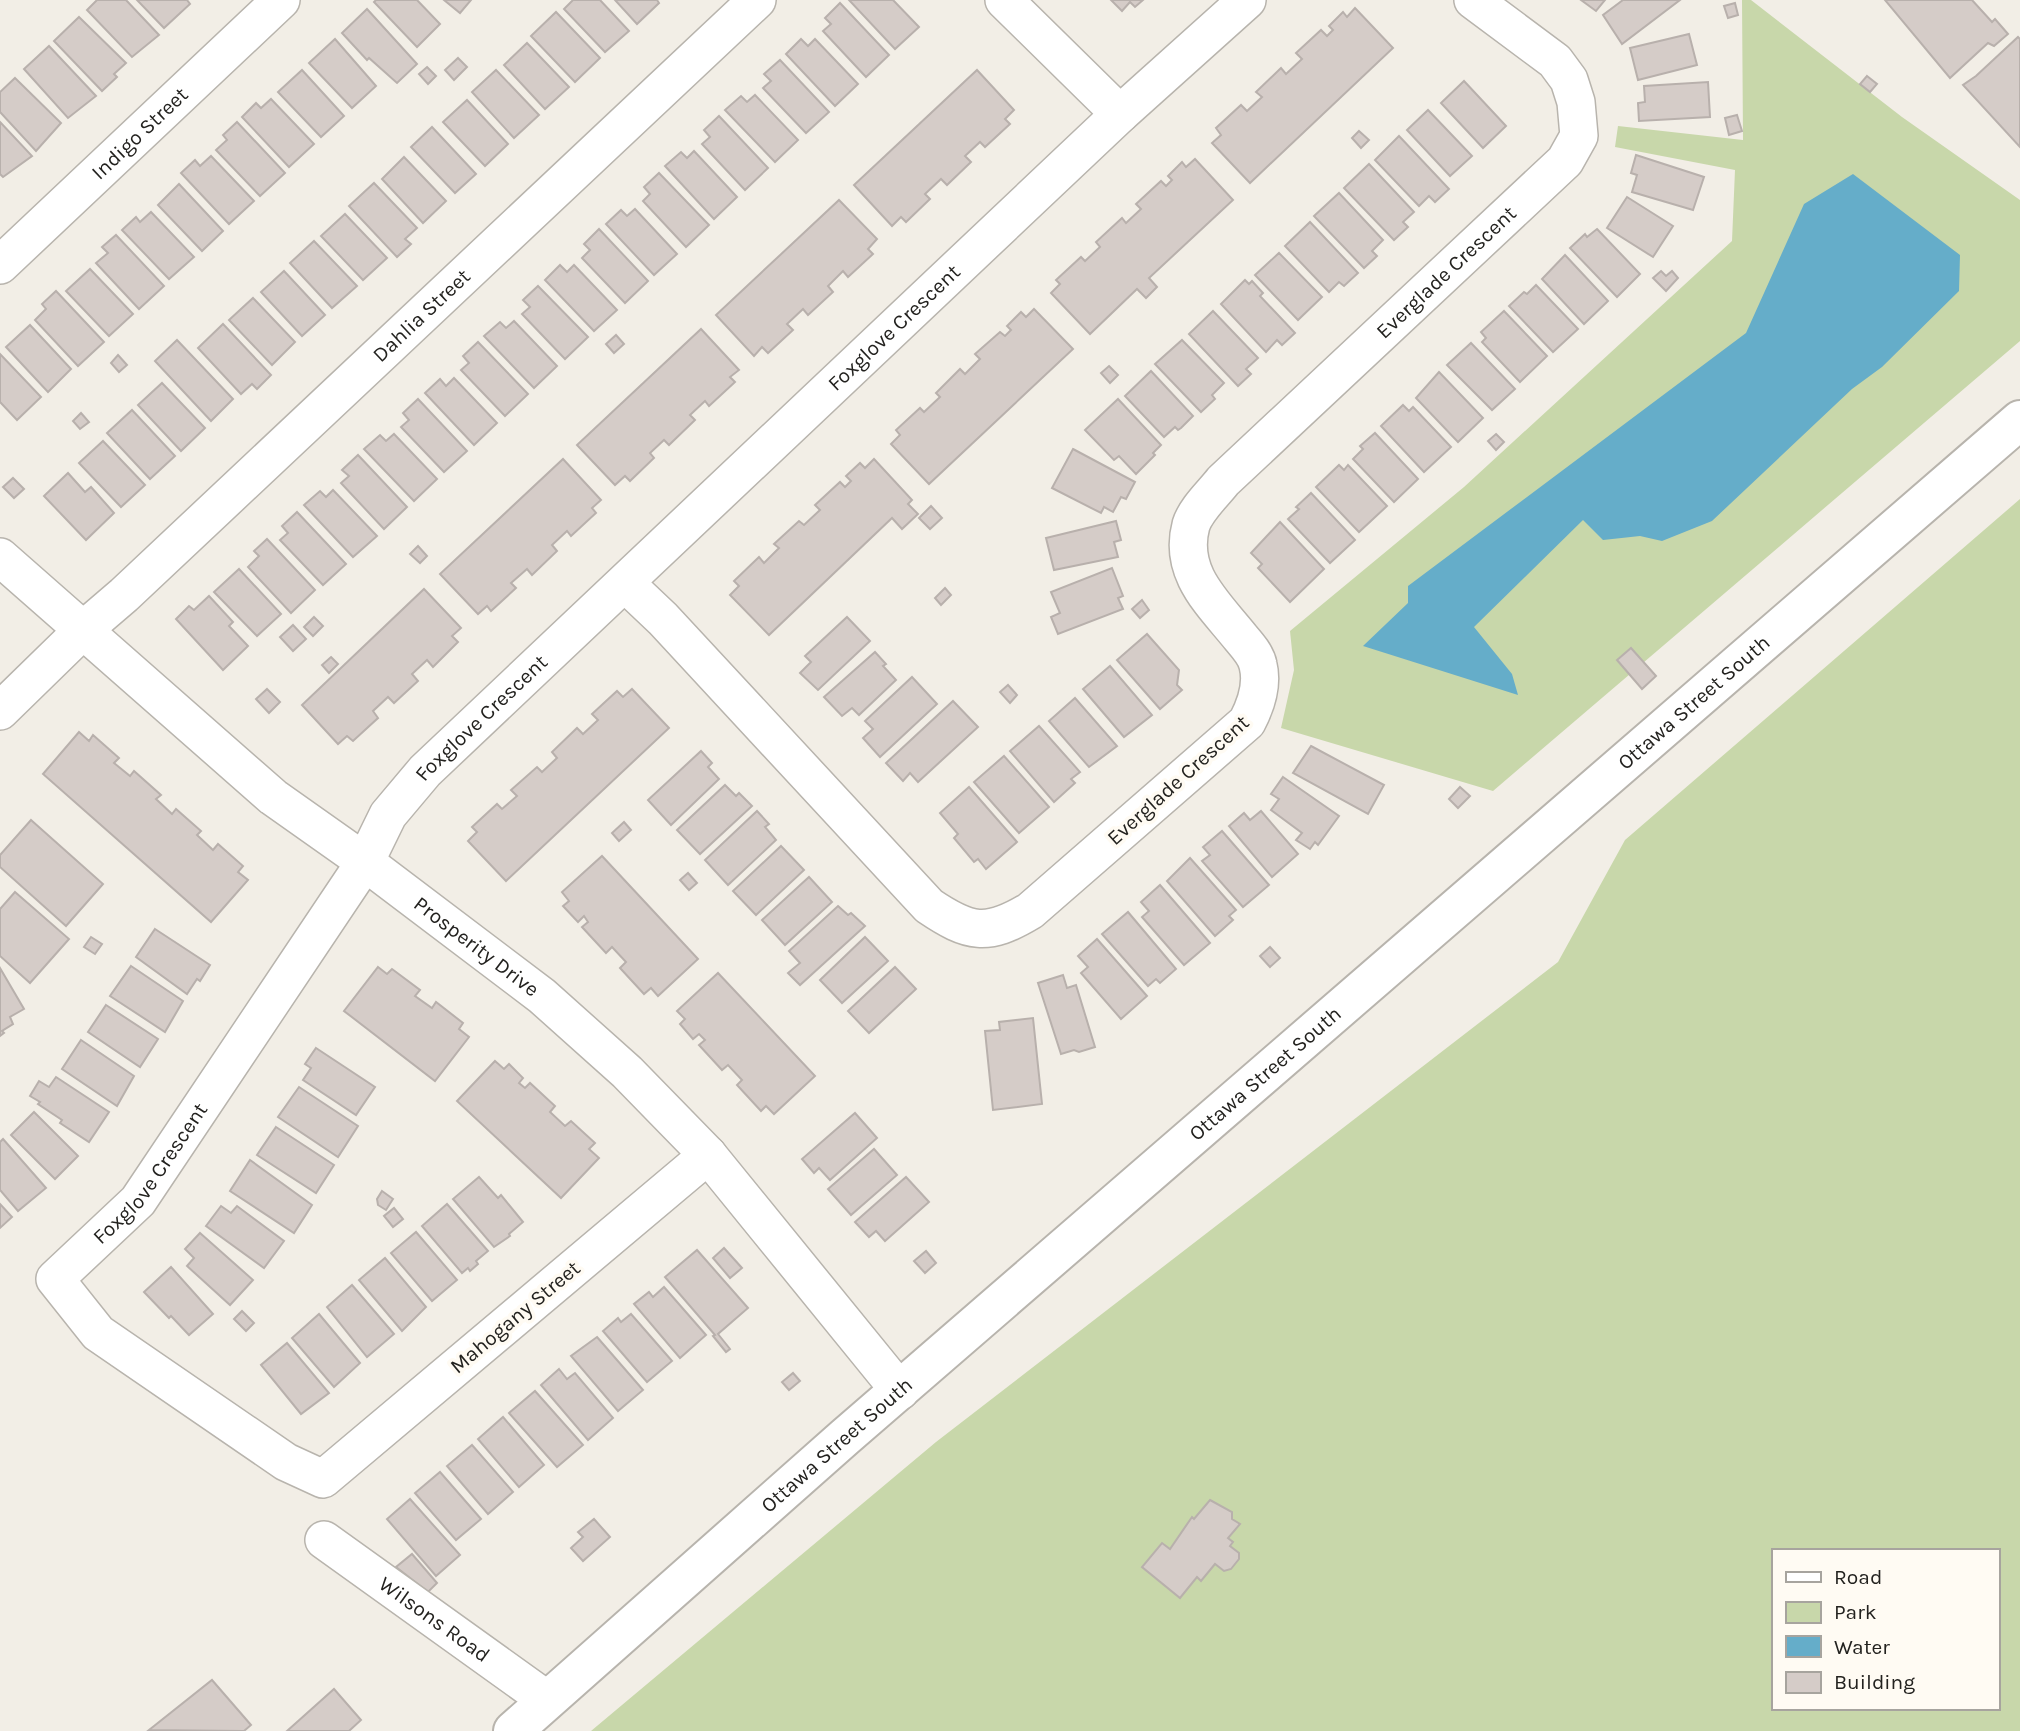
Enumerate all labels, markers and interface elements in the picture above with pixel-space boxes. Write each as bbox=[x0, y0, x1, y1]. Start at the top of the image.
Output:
street label: Indigo Street bbox=[87, 82, 193, 184]
street label: Everglade Crescent bbox=[1371, 201, 1521, 343]
street label: Foxglove Crescent bbox=[823, 260, 965, 396]
street label: Dahlia Street bbox=[368, 264, 475, 367]
street label: Ottawa Street South bbox=[1613, 630, 1775, 775]
street label: Foxglove Crescent bbox=[410, 650, 552, 786]
street label: Everglade Crescent bbox=[1102, 710, 1254, 850]
street label: Prosperity Drive bbox=[409, 891, 544, 1001]
street label: Ottawa Street South bbox=[1184, 1001, 1346, 1146]
street label: Foxglove Crescent bbox=[88, 1098, 212, 1249]
street label: Mahogany Street bbox=[445, 1256, 585, 1378]
street label: Ottawa Street South bbox=[756, 1372, 917, 1518]
legend bbox=[1772, 1549, 1999, 1710]
text: Road bbox=[1834, 1565, 1882, 1589]
street label: Wilsons Road bbox=[374, 1571, 495, 1667]
text: Park bbox=[1834, 1600, 1877, 1624]
text: Water bbox=[1834, 1635, 1890, 1659]
text: Building bbox=[1834, 1670, 1915, 1694]

